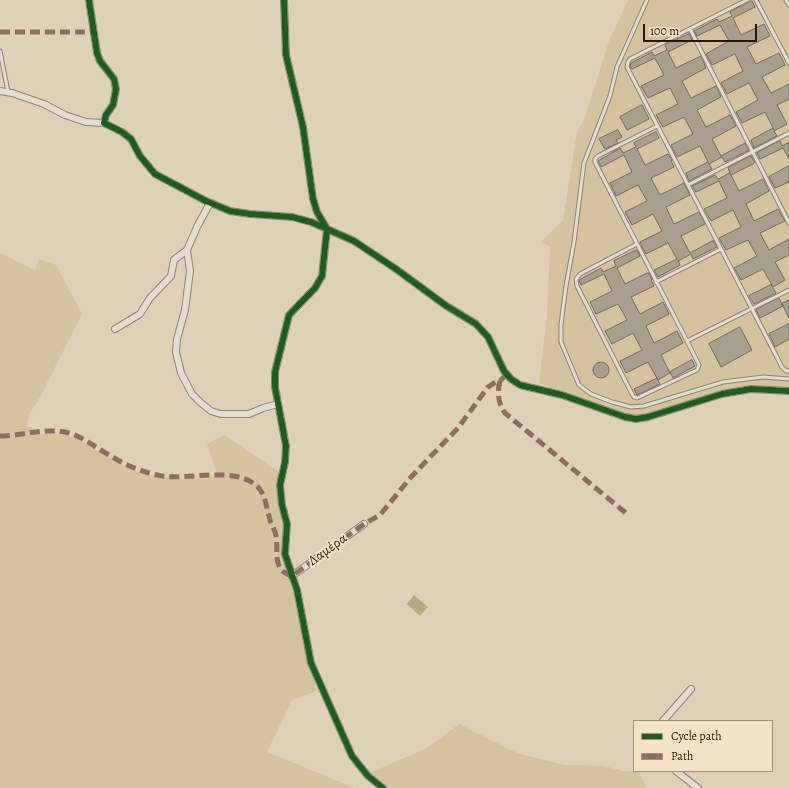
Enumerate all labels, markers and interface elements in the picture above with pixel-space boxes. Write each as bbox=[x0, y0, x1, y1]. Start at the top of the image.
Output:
scale bar bbox=[645, 16, 759, 42]
text: 100 m bbox=[650, 23, 679, 39]
street label: Λαμέρα bbox=[305, 530, 351, 570]
legend bbox=[633, 720, 773, 772]
text: Cycle path bbox=[671, 728, 722, 744]
text: Path bbox=[671, 748, 693, 764]

